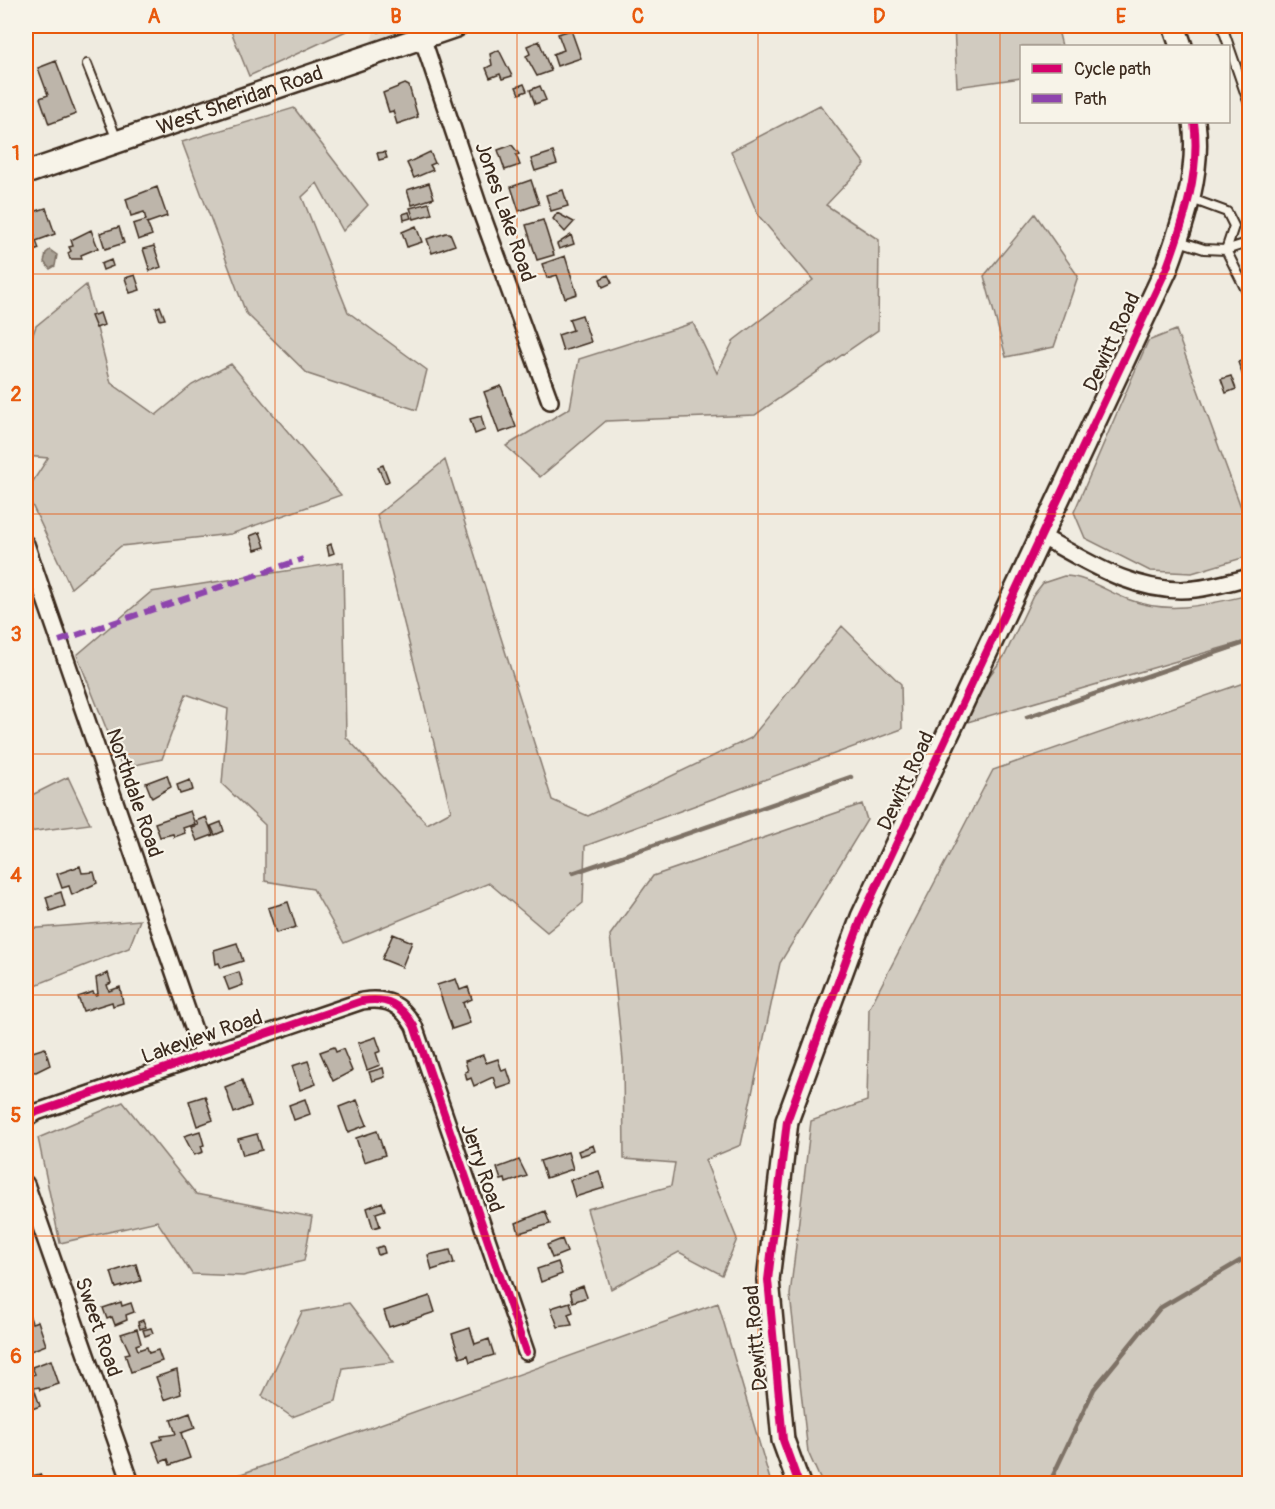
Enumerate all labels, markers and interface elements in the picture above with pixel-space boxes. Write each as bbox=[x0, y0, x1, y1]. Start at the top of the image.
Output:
text: A bbox=[148, 4, 161, 29]
text: B bbox=[390, 4, 402, 29]
text: C bbox=[632, 4, 644, 29]
text: D bbox=[873, 4, 886, 29]
text: E bbox=[1116, 4, 1127, 29]
legend bbox=[1020, 45, 1230, 123]
text: Cycle path bbox=[1074, 58, 1151, 81]
street label: West Sheridan Road bbox=[153, 59, 326, 141]
text: Path bbox=[1074, 88, 1107, 111]
street label: Jones Lake Road bbox=[468, 139, 542, 285]
text: 1 bbox=[12, 141, 20, 166]
street label: Dewitt Road bbox=[1077, 288, 1147, 396]
text: 2 bbox=[10, 382, 22, 407]
text: 3 bbox=[10, 622, 22, 647]
street label: Northdale Road bbox=[99, 725, 169, 861]
street label: Dewitt Road bbox=[871, 727, 941, 835]
text: 4 bbox=[10, 863, 22, 888]
street label: Lakeview Road bbox=[138, 1004, 266, 1070]
text: 5 bbox=[11, 1103, 22, 1128]
street label: Jerry Road bbox=[454, 1120, 510, 1216]
street label: Sweet Road bbox=[68, 1274, 128, 1380]
street label: Dewitt Road bbox=[738, 1284, 774, 1392]
text: 6 bbox=[10, 1344, 22, 1369]

